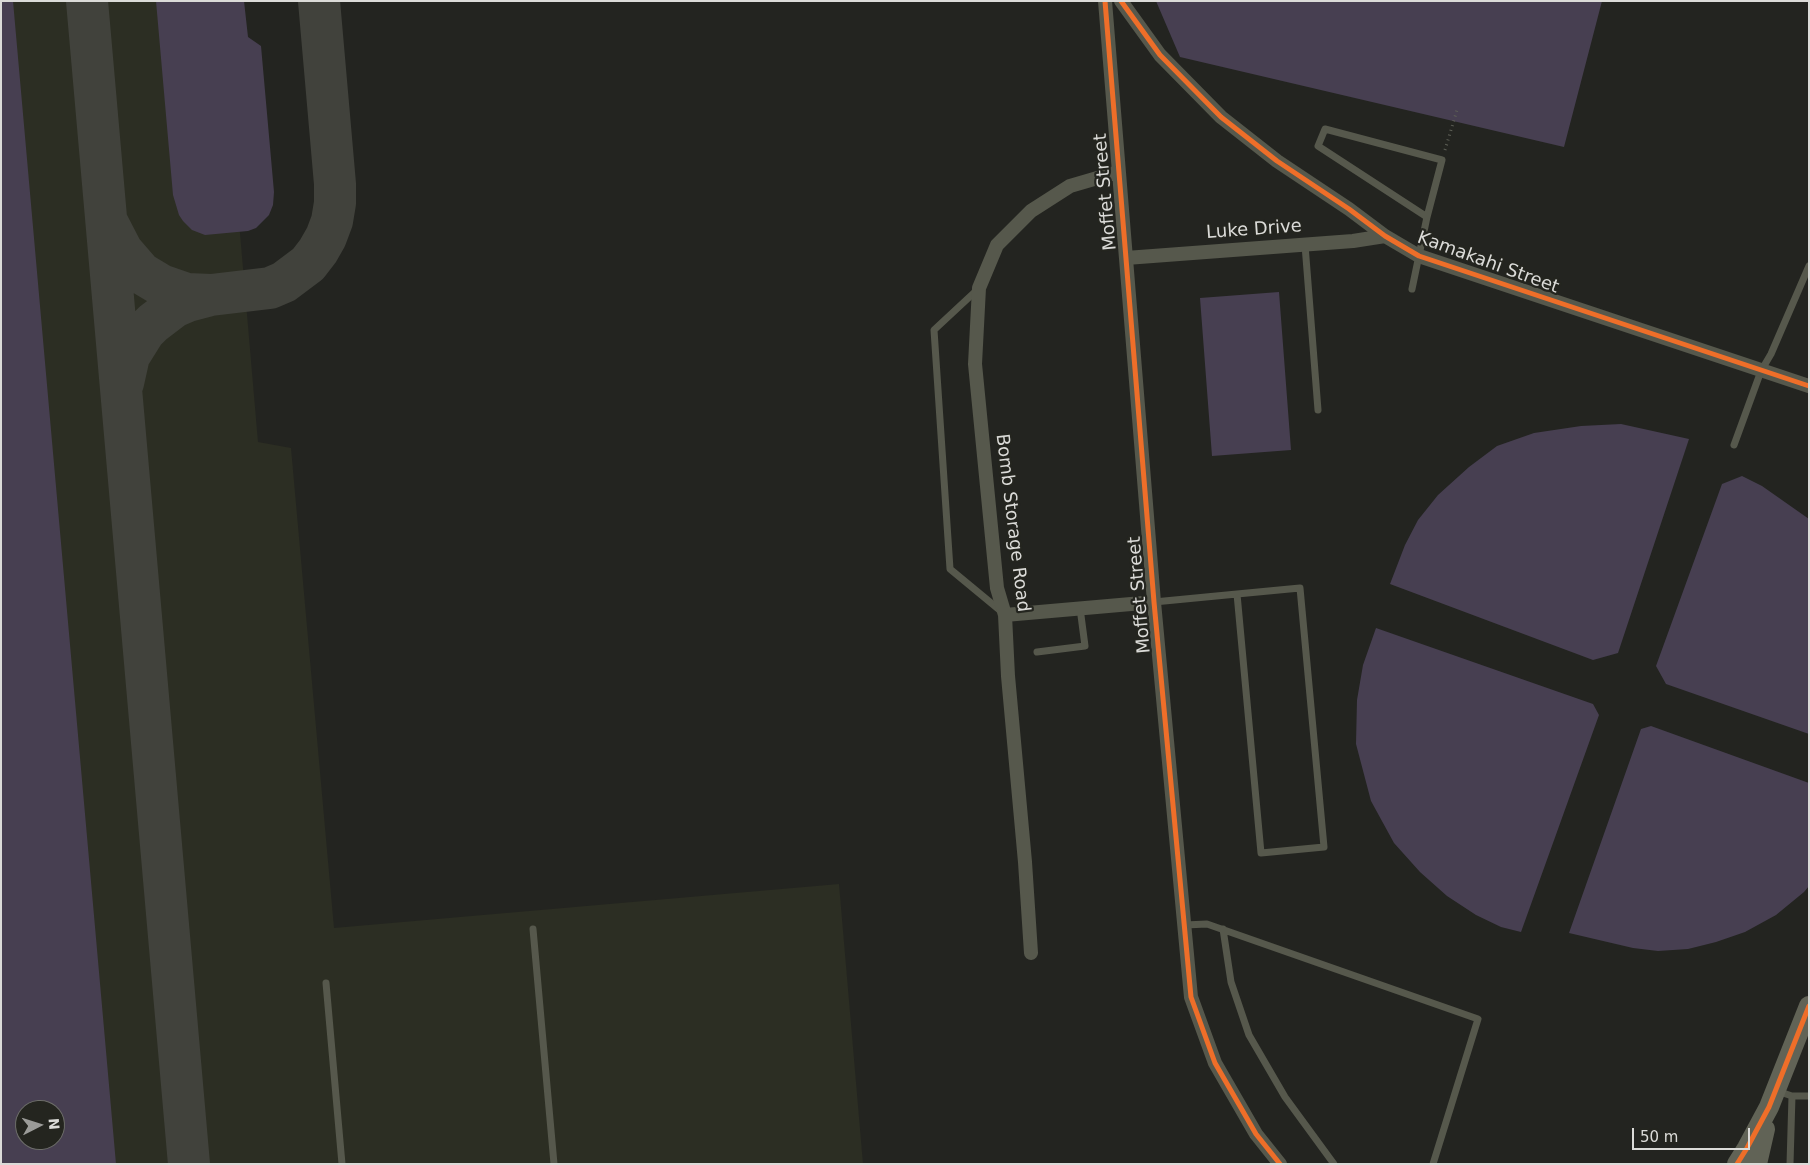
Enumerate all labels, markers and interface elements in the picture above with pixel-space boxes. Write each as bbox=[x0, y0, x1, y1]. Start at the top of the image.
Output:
street label: Moffet Street bbox=[1090, 133, 1122, 251]
street label: Luke Drive bbox=[1206, 216, 1302, 244]
street label: Kamakahi Street bbox=[1414, 227, 1562, 299]
street label: Bomb Storage Road bbox=[990, 433, 1034, 613]
street label: Moffet Street bbox=[1124, 536, 1156, 654]
north arrow bbox=[15, 1100, 65, 1150]
text: N bbox=[45, 1117, 62, 1130]
scale bar bbox=[1635, 1118, 1752, 1150]
text: 50 m bbox=[1640, 1128, 1678, 1146]

